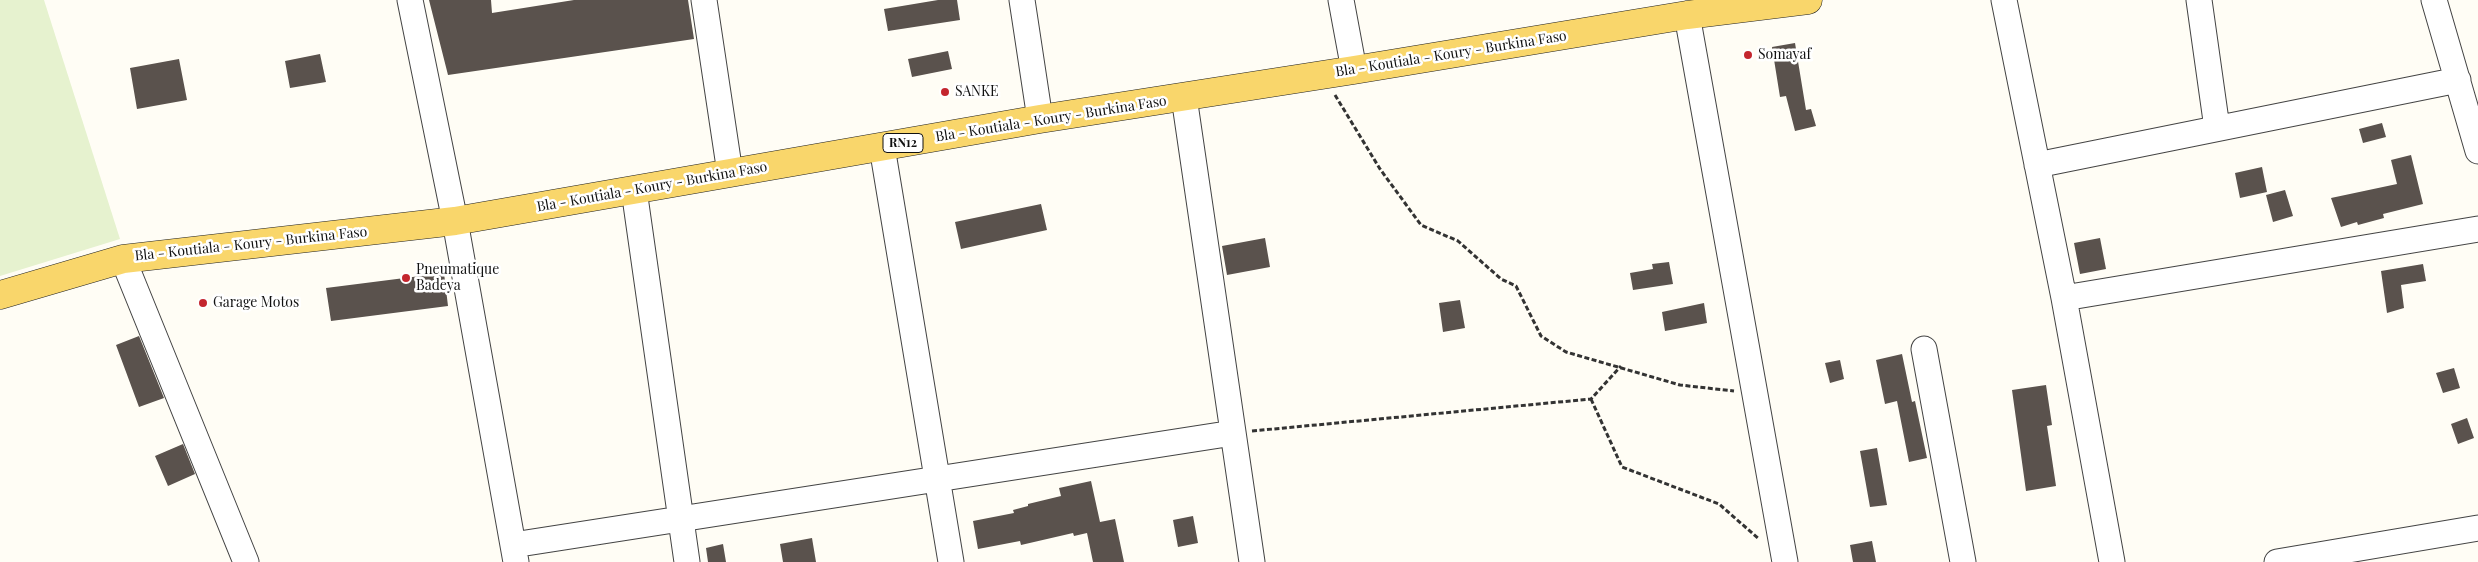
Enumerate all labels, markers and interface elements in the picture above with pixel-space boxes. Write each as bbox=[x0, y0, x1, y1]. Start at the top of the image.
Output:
street label: Bla - Koutiala - Koury - Burkina Faso bbox=[1334, 27, 1568, 81]
place label: Somayaf bbox=[1758, 47, 1811, 63]
marker: Somayaf bbox=[1742, 49, 1754, 61]
place label: SANKE bbox=[955, 84, 999, 100]
marker: SANKE bbox=[939, 86, 951, 98]
street label: Bla - Koutiala - Koury - Burkina Faso bbox=[934, 92, 1168, 146]
road number: RN12 bbox=[883, 134, 923, 152]
street label: Bla - Koutiala - Koury - Burkina Faso bbox=[535, 158, 769, 216]
street label: Bla - Koutiala - Koury - Burkina Faso bbox=[134, 223, 368, 265]
place label: Pneumatique Badeya bbox=[416, 262, 499, 294]
marker: Pneumatique Badeya bbox=[400, 272, 412, 284]
place label: Garage Motos bbox=[213, 295, 299, 311]
marker: Garage Motos bbox=[197, 297, 209, 309]

